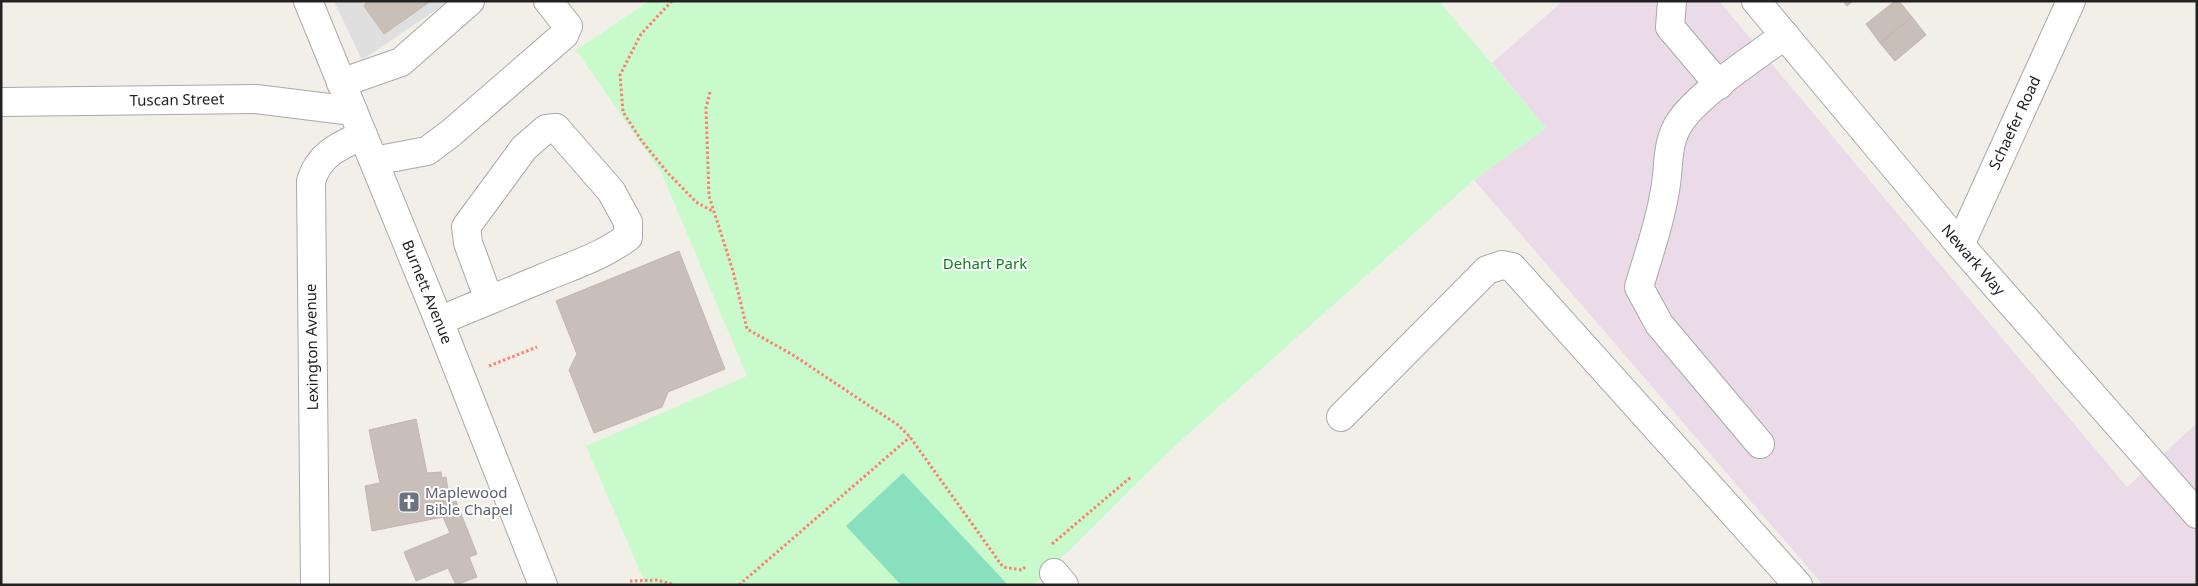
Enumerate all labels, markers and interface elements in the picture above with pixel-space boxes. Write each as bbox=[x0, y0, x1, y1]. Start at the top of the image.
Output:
street label: Schaefer Road bbox=[1984, 72, 2045, 173]
street label: Tuscan Street bbox=[129, 88, 225, 110]
street label: Newark Way bbox=[1937, 220, 2010, 299]
street label: Burnett Avenue bbox=[398, 237, 458, 347]
park label: Dehart Park bbox=[943, 253, 1027, 273]
street label: Lexington Avenue bbox=[300, 284, 322, 411]
place label: Maplewood Bible Chapel bbox=[425, 482, 513, 519]
church icon: Maplewood Bible Chapel bbox=[397, 490, 421, 514]

